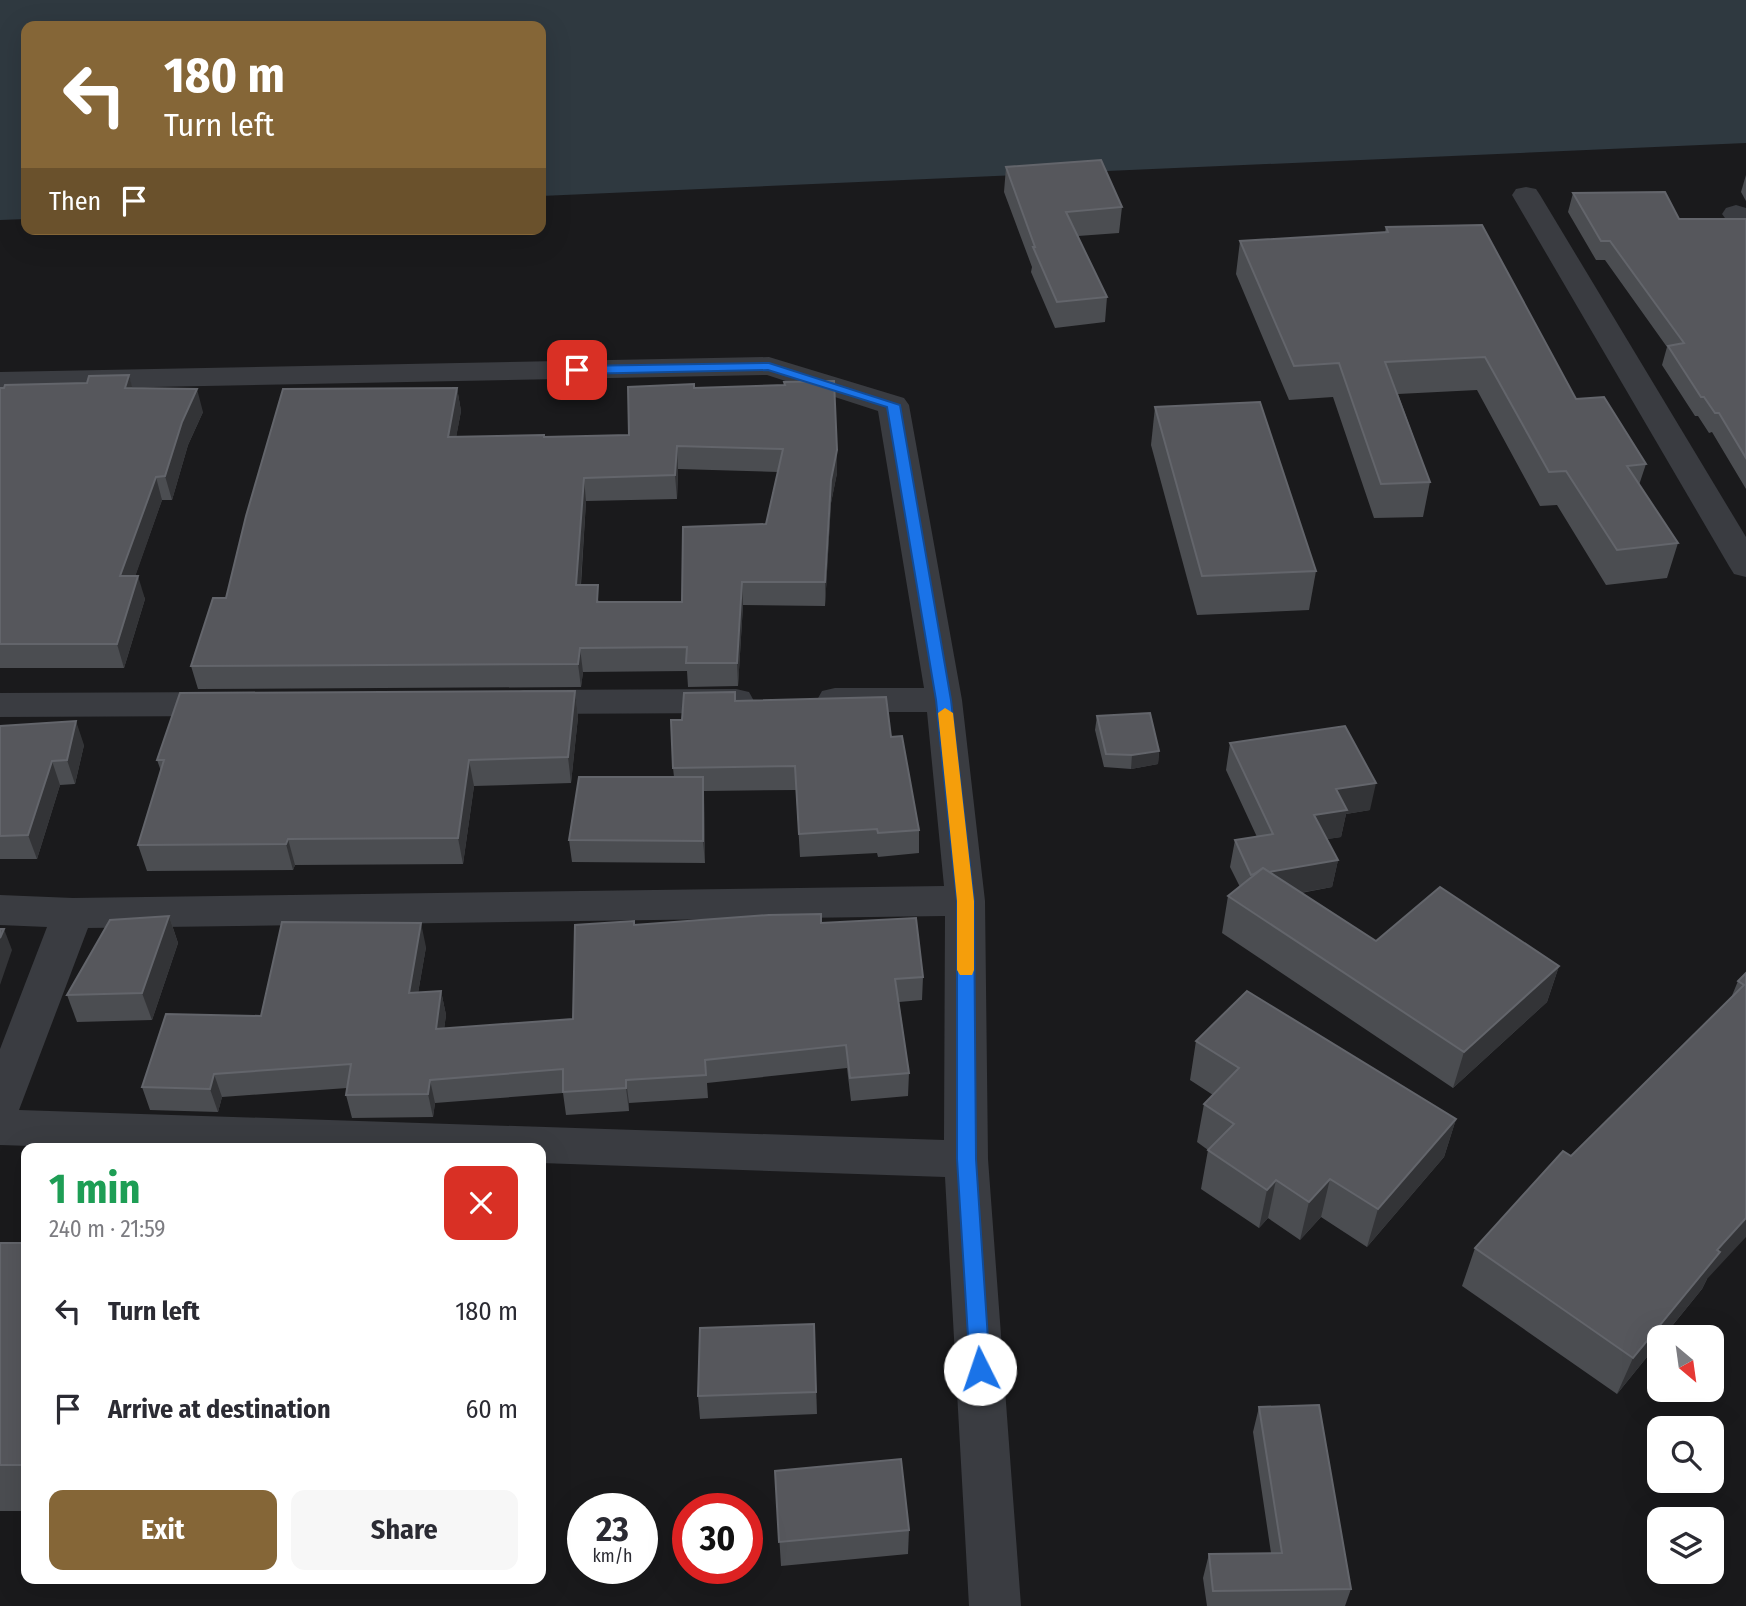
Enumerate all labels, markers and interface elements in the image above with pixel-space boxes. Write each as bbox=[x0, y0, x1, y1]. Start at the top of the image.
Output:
text: 180 m bbox=[164, 46, 285, 105]
icon: left bbox=[49, 49, 140, 140]
text: Turn left bbox=[164, 106, 274, 144]
icon: arrive bbox=[115, 182, 153, 220]
text: Then bbox=[49, 186, 101, 217]
pin bbox=[547, 340, 607, 400]
icon: arrive bbox=[558, 351, 596, 389]
text: 1 min bbox=[49, 1164, 140, 1214]
button: close bbox=[444, 1166, 518, 1240]
text: 240 m · 21:59 bbox=[49, 1215, 166, 1243]
icon: left bbox=[49, 1292, 87, 1330]
text: Turn left bbox=[108, 1296, 200, 1327]
text: 180 m bbox=[455, 1296, 518, 1327]
north arrow bbox=[1647, 1325, 1724, 1402]
map controls bbox=[1647, 1325, 1724, 1584]
position arrow bbox=[943, 1332, 1017, 1406]
icon: arrive bbox=[49, 1390, 87, 1428]
text: Arrive at destination bbox=[108, 1394, 331, 1425]
text: 60 m bbox=[465, 1394, 518, 1425]
button: search bbox=[1647, 1416, 1724, 1493]
button: Exit bbox=[49, 1490, 277, 1570]
button: Share bbox=[291, 1490, 518, 1570]
speed limit sign: 30 bbox=[672, 1493, 763, 1584]
button: layers bbox=[1647, 1507, 1724, 1584]
text: 23 bbox=[596, 1508, 629, 1550]
text: km/h bbox=[592, 1545, 633, 1567]

